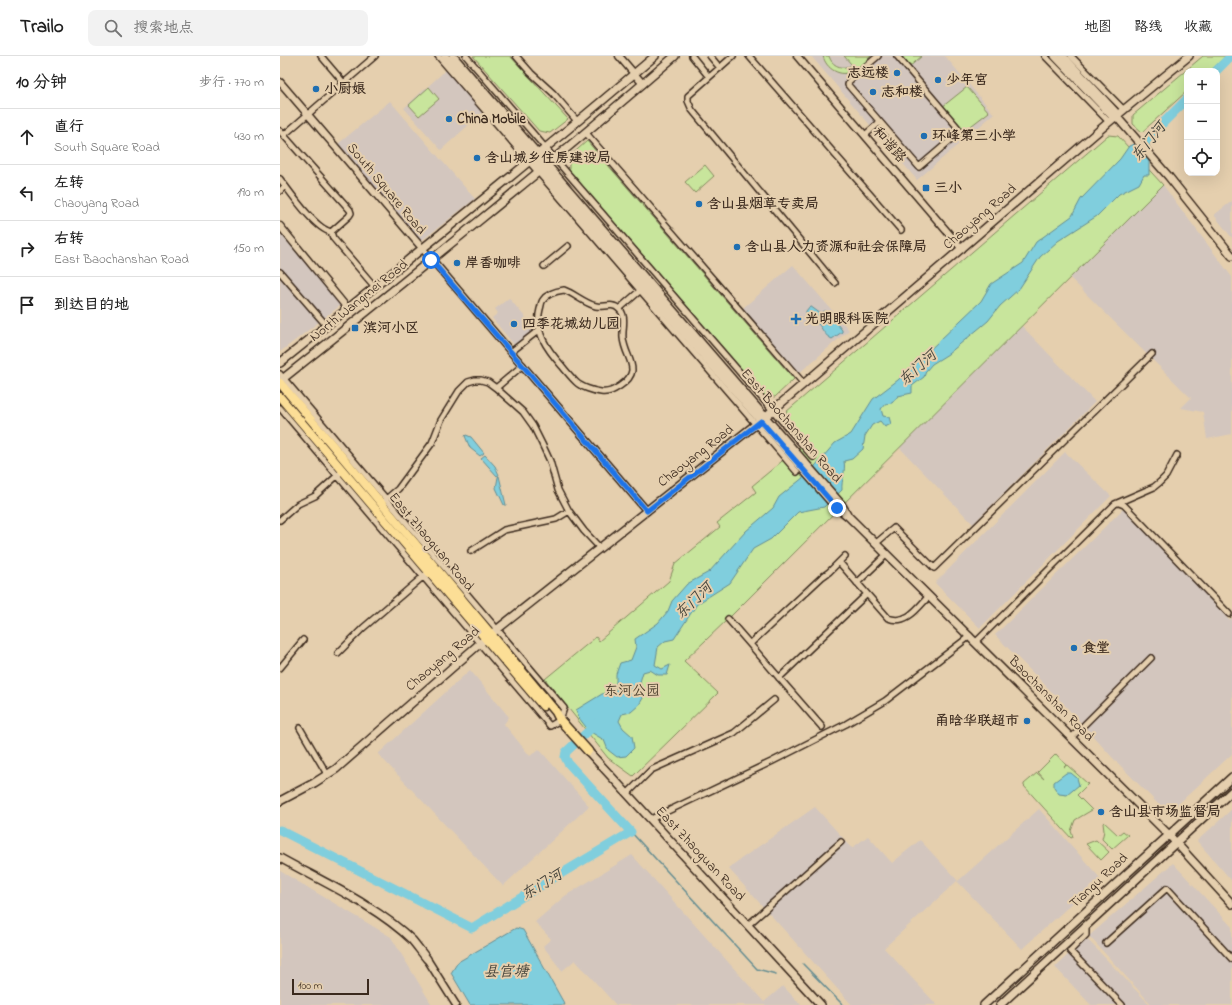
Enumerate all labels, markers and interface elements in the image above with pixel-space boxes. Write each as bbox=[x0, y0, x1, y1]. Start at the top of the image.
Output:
search box bbox=[88, 10, 368, 46]
text: Trailo bbox=[20, 14, 64, 41]
icon: search bbox=[102, 17, 124, 39]
text: 搜索地点 bbox=[134, 17, 194, 39]
text: 地图 bbox=[1084, 17, 1112, 38]
text: 路线 bbox=[1134, 17, 1162, 38]
text: 收藏 bbox=[1184, 17, 1212, 38]
place label: 志远楼 bbox=[847, 63, 889, 84]
marker: 志远楼 bbox=[892, 68, 902, 78]
map controls bbox=[1184, 68, 1220, 176]
button: + bbox=[1184, 68, 1220, 104]
text: 10 分钟 bbox=[16, 70, 67, 95]
place label: 少年宫 bbox=[946, 70, 988, 91]
text: 步行 · 770 m bbox=[199, 73, 264, 92]
marker: 少年宫 bbox=[933, 75, 943, 85]
place label: 小厨娘 bbox=[324, 79, 366, 100]
place label: 志和楼 bbox=[881, 82, 923, 103]
marker: 小厨娘 bbox=[311, 84, 321, 94]
marker: 志和楼 bbox=[868, 87, 878, 97]
button: − bbox=[1184, 104, 1220, 140]
place label: China Mobile bbox=[457, 109, 526, 130]
marker: China Mobile bbox=[444, 114, 454, 124]
water label: 东门河 bbox=[1126, 115, 1174, 166]
text: 直行 bbox=[54, 116, 84, 138]
street label: 和谐路 bbox=[867, 122, 911, 168]
icon: ahead bbox=[16, 126, 38, 148]
place label: 环峰第三小学 bbox=[932, 126, 1016, 147]
text: 430 m bbox=[234, 127, 264, 146]
marker: 环峰第三小学 bbox=[919, 131, 929, 141]
text: South Square Road bbox=[54, 138, 160, 157]
street label: South Square Road bbox=[341, 139, 431, 240]
button: locate bbox=[1184, 140, 1220, 176]
place label: 含山城乡住房建设局 bbox=[485, 148, 611, 169]
marker: 含山城乡住房建设局 bbox=[472, 153, 482, 163]
text: 左转 bbox=[54, 172, 84, 194]
place label: 三小 bbox=[934, 178, 962, 199]
street label: Chaoyang Road bbox=[939, 179, 1022, 256]
icon: left bbox=[16, 182, 38, 204]
text: 190 m bbox=[237, 183, 264, 202]
marker: 三小 bbox=[921, 183, 931, 193]
text: Chaoyang Road bbox=[54, 194, 139, 213]
place label: 含山县烟草专卖局 bbox=[707, 194, 819, 215]
marker: 含山县烟草专卖局 bbox=[694, 199, 704, 209]
text: 右转 bbox=[54, 228, 84, 250]
place label: 含山县人力资源和社会保障局 bbox=[745, 237, 927, 258]
icon: right bbox=[16, 238, 38, 260]
text: 150 m bbox=[233, 239, 264, 258]
marker: 含山县人力资源和社会保障局 bbox=[732, 242, 742, 252]
text: East Baochanshan Road bbox=[54, 250, 189, 269]
route start bbox=[422, 251, 440, 269]
place label: 岸香咖啡 bbox=[465, 253, 521, 274]
street label: North Wangmei Road bbox=[305, 255, 413, 348]
marker: 岸香咖啡 bbox=[452, 258, 462, 268]
icon: arrive bbox=[16, 294, 38, 316]
text: 到达目的地 bbox=[54, 294, 129, 316]
place label: 光明眼科医院 bbox=[805, 309, 889, 330]
marker: 光明眼科医院 bbox=[790, 313, 802, 325]
place label: 四季花城幼儿园 bbox=[522, 314, 620, 335]
place label: 滨河小区 bbox=[363, 318, 419, 339]
marker: 四季花城幼儿园 bbox=[509, 319, 519, 329]
marker: 滨河小区 bbox=[350, 323, 360, 333]
water label: 东门河 bbox=[894, 343, 944, 391]
street label: East Baochanshan Road bbox=[735, 364, 847, 488]
street label: Chaoyang Road bbox=[653, 419, 739, 493]
street label: East Zhaoguan Road bbox=[382, 488, 479, 597]
route end bbox=[828, 499, 846, 517]
water label: 东门河 bbox=[670, 575, 720, 625]
street label: Chaoyang Road bbox=[401, 621, 486, 697]
place label: 食堂 bbox=[1082, 638, 1110, 659]
marker: 食堂 bbox=[1069, 643, 1079, 653]
street label: Baochanshan Road bbox=[1003, 651, 1099, 747]
park label: 东河公园 bbox=[604, 681, 660, 702]
place label: 甬晗华联超市 bbox=[935, 711, 1019, 732]
marker: 甬晗华联超市 bbox=[1022, 716, 1032, 726]
street label: East Zhaoguan Road bbox=[649, 802, 750, 907]
place label: 含山县市场监督局 bbox=[1109, 802, 1221, 823]
marker: 含山县市场监督局 bbox=[1096, 807, 1106, 817]
street label: Tiangu Road bbox=[1065, 848, 1134, 914]
water label: 东门河 bbox=[517, 862, 570, 906]
water label: 县官塘 bbox=[483, 961, 530, 983]
scale bar bbox=[292, 977, 369, 996]
text: 100 m bbox=[298, 978, 322, 994]

